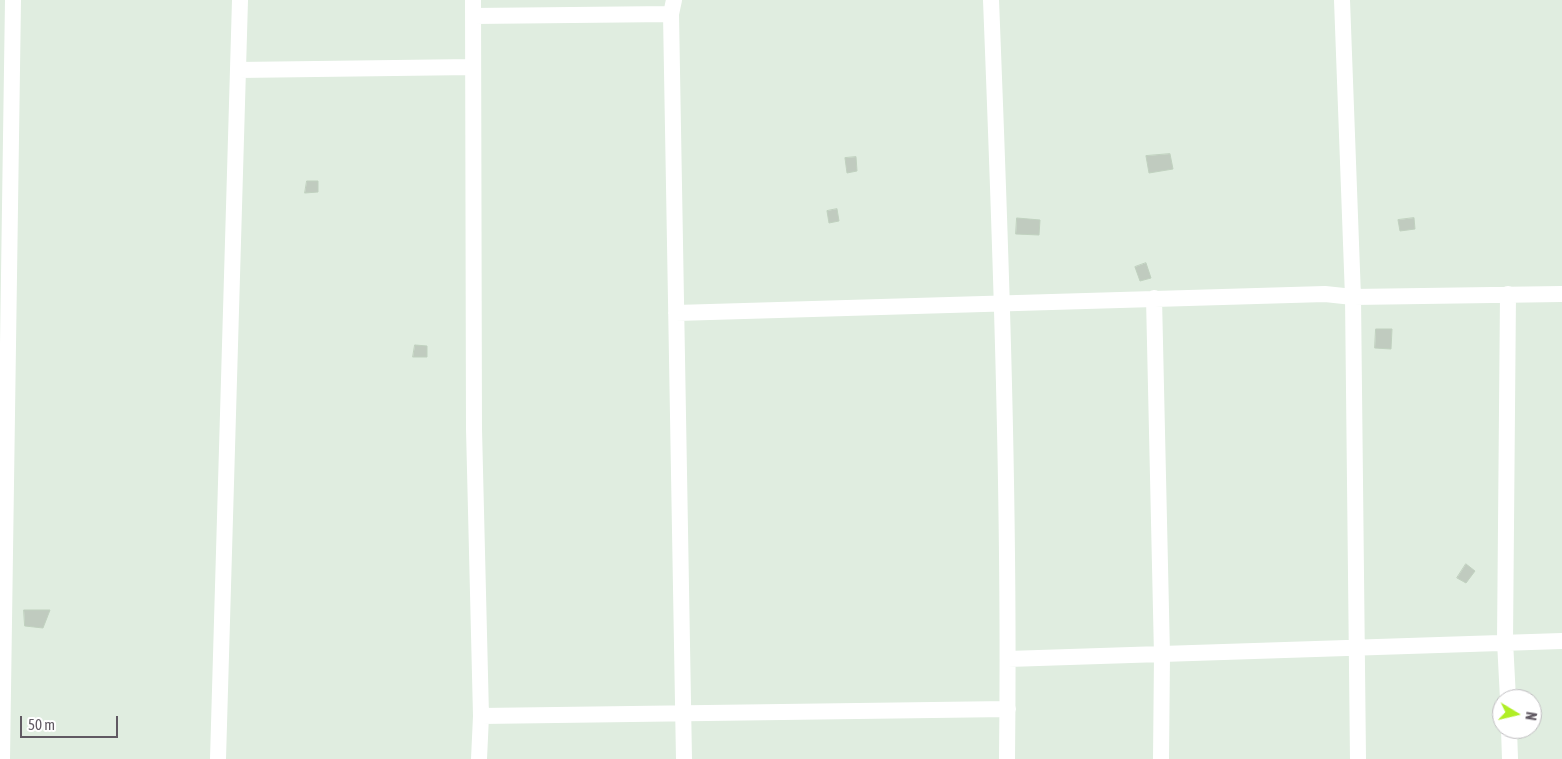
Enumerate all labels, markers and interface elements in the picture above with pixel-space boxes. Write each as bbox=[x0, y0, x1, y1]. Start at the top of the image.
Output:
north arrow bbox=[1492, 689, 1542, 739]
scale bar bbox=[22, 706, 120, 738]
text: N bbox=[1522, 711, 1539, 722]
text: 50 m bbox=[28, 716, 55, 733]

